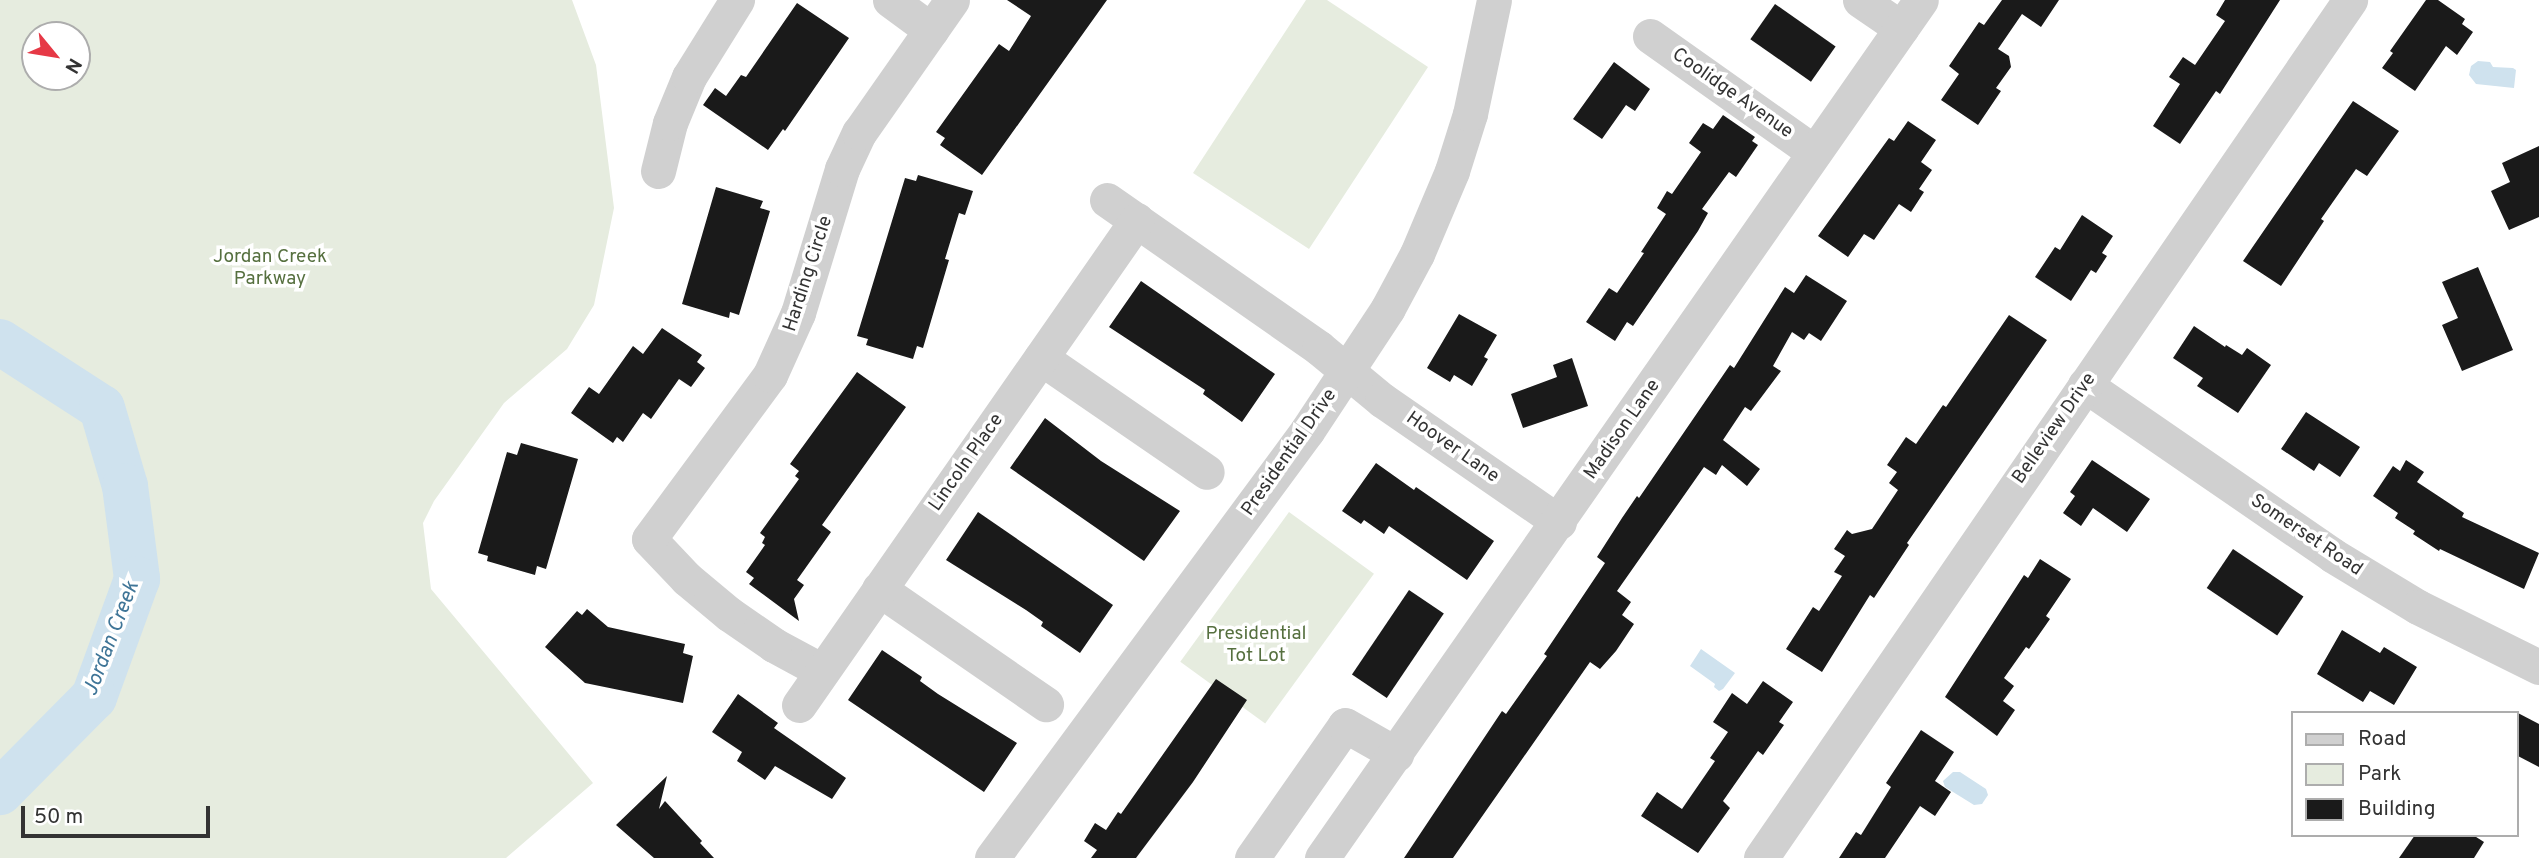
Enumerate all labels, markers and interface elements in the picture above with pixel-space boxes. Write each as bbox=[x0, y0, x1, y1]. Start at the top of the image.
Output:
north arrow bbox=[21, 21, 91, 91]
street label: Coolidge Avenue bbox=[1667, 44, 1797, 144]
text: N bbox=[59, 54, 86, 77]
street label: Harding Circle bbox=[780, 213, 838, 335]
park label: Jordan Creek Parkway bbox=[213, 247, 327, 291]
street label: Belleview Drive bbox=[2008, 369, 2102, 489]
street label: Madison Lane bbox=[1580, 376, 1666, 484]
street label: Presidential Drive bbox=[1238, 385, 1342, 521]
street label: Hoover Lane bbox=[1401, 407, 1503, 489]
street label: Lincoln Place bbox=[925, 410, 1009, 516]
street label: Somerset Road bbox=[2246, 490, 2366, 582]
water label: Jordan Creek bbox=[79, 578, 145, 700]
park label: Presidential Tot Lot bbox=[1206, 624, 1306, 668]
legend bbox=[2290, 711, 2518, 837]
text: Road bbox=[2358, 726, 2407, 753]
text: Park bbox=[2358, 761, 2401, 788]
scale bar bbox=[24, 792, 214, 836]
text: Building bbox=[2358, 796, 2436, 823]
text: 50 m bbox=[34, 804, 83, 831]

